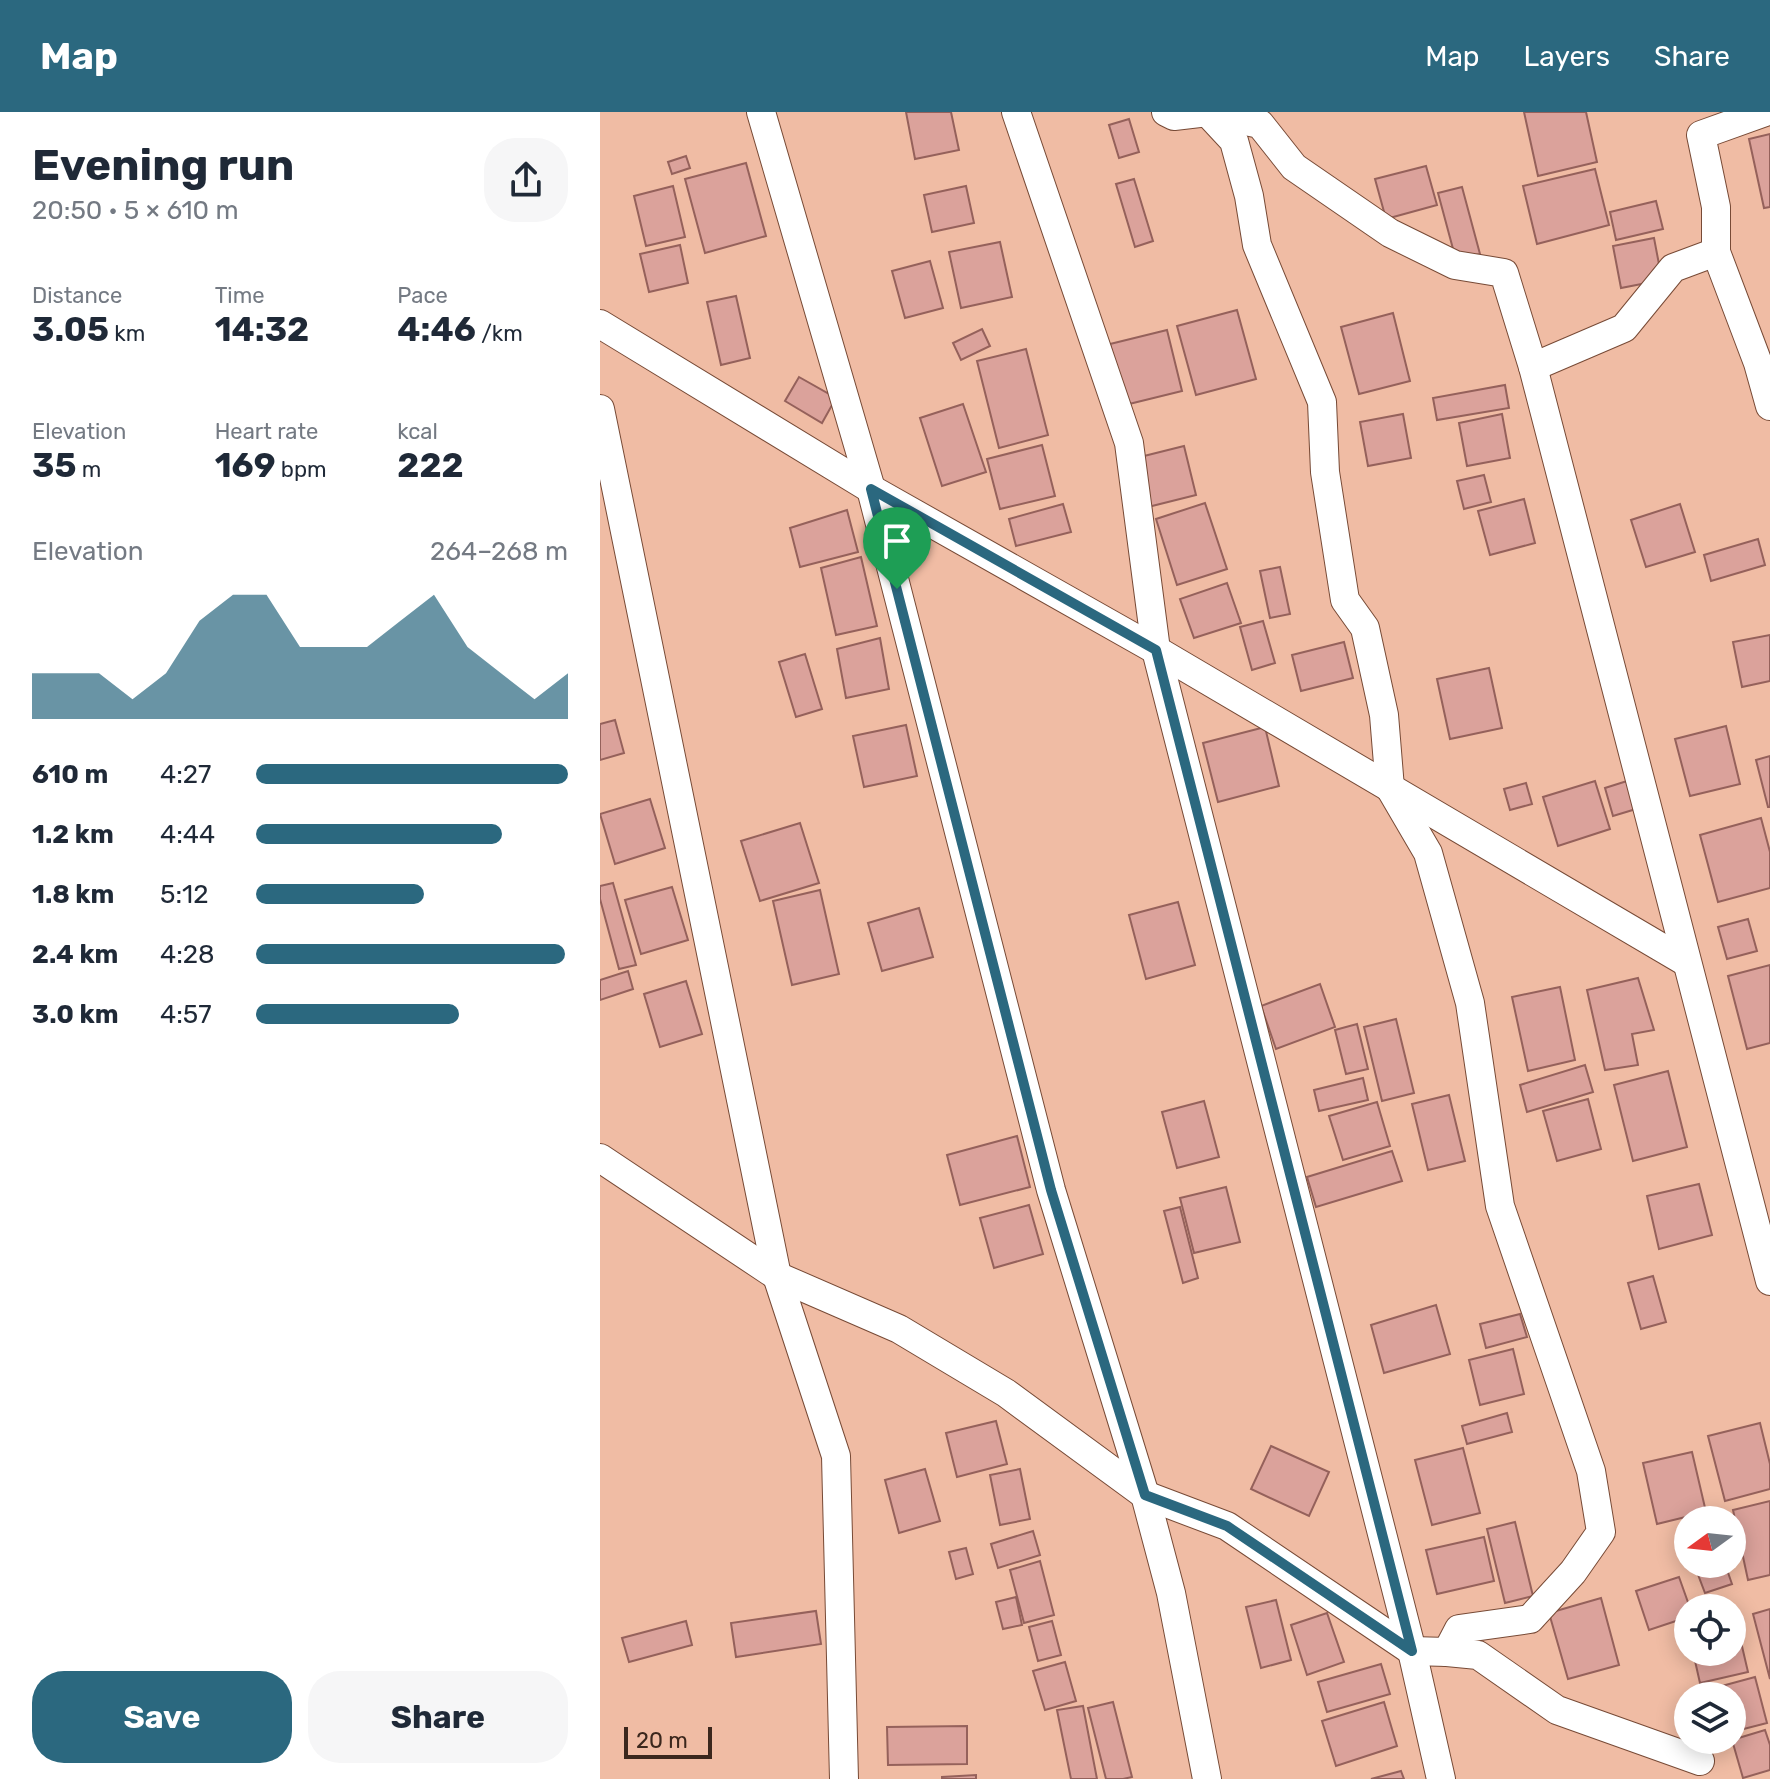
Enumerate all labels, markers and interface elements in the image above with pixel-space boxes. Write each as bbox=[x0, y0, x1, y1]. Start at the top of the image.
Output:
text: Map bbox=[40, 33, 118, 79]
text: Map bbox=[1425, 40, 1480, 73]
text: Layers bbox=[1524, 40, 1610, 73]
text: Share bbox=[1654, 40, 1730, 73]
button: share bbox=[484, 138, 568, 222]
text: Evening run bbox=[32, 139, 294, 191]
text: 20:50 · 5 × 610 m bbox=[32, 195, 239, 226]
text: Distance bbox=[32, 282, 122, 309]
text: Time bbox=[215, 282, 265, 309]
text: Pace bbox=[397, 282, 448, 309]
text: 3.05 bbox=[32, 309, 109, 350]
text: 14:32 bbox=[215, 309, 309, 350]
text: 4:46 bbox=[397, 309, 476, 350]
text: km bbox=[109, 320, 145, 347]
text: /km bbox=[476, 320, 523, 347]
text: Elevation bbox=[32, 418, 126, 445]
text: Heart rate bbox=[215, 418, 318, 445]
text: kcal bbox=[397, 418, 438, 445]
text: 35 bbox=[32, 445, 76, 486]
text: 169 bbox=[215, 445, 275, 486]
text: 222 bbox=[397, 445, 464, 486]
text: m bbox=[76, 456, 101, 483]
text: bpm bbox=[275, 456, 327, 483]
pin bbox=[863, 507, 931, 589]
icon: arrive bbox=[875, 519, 919, 563]
text: Elevation bbox=[32, 536, 143, 567]
text: 264–268 m bbox=[430, 536, 568, 567]
text: 610 m bbox=[32, 759, 108, 790]
text: 4:27 bbox=[160, 759, 211, 790]
text: 1.2 km bbox=[32, 819, 114, 850]
text: 4:44 bbox=[160, 819, 215, 850]
text: 1.8 km bbox=[32, 879, 114, 910]
text: 5:12 bbox=[160, 879, 209, 910]
text: 2.4 km bbox=[32, 939, 118, 970]
text: 4:28 bbox=[160, 939, 215, 970]
text: 3.0 km bbox=[32, 999, 119, 1030]
text: 4:57 bbox=[160, 999, 212, 1030]
north arrow bbox=[1674, 1506, 1746, 1578]
map controls bbox=[1674, 1506, 1746, 1754]
button: locate bbox=[1674, 1594, 1746, 1666]
button: Save bbox=[32, 1671, 292, 1763]
button: Share bbox=[308, 1671, 568, 1763]
button: layers bbox=[1674, 1682, 1746, 1754]
scale bar bbox=[624, 1723, 712, 1759]
text: 20 m bbox=[636, 1727, 688, 1754]

